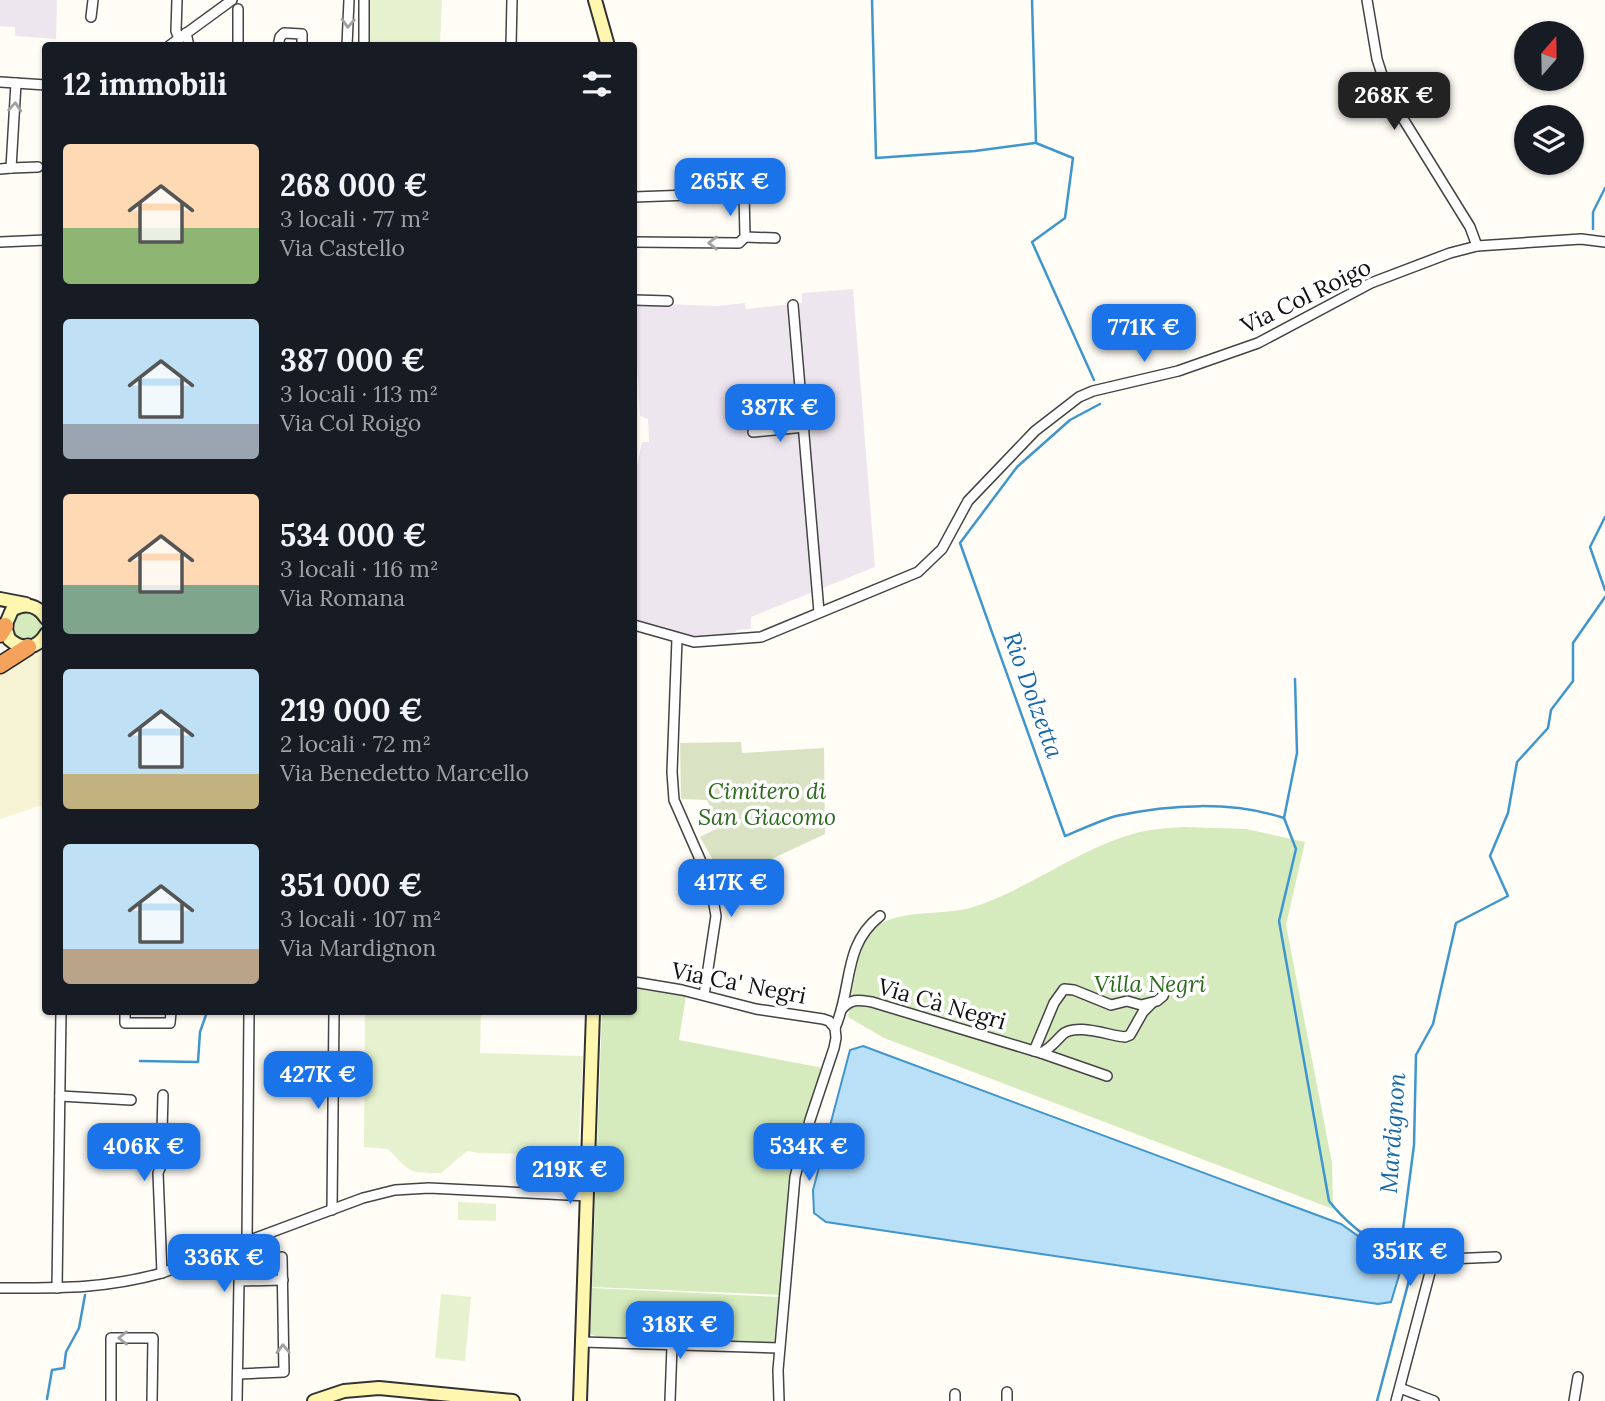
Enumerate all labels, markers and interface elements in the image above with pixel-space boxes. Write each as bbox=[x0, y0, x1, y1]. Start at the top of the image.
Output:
one-way arrow bbox=[341, 18, 356, 29]
north arrow bbox=[1514, 21, 1584, 91]
map controls bbox=[1514, 21, 1584, 175]
text: 12 immobili bbox=[63, 65, 227, 103]
icon: filters bbox=[578, 65, 616, 103]
pin: 268K € bbox=[1337, 72, 1451, 132]
text: 268K € bbox=[1354, 80, 1434, 109]
one-way arrow bbox=[7, 101, 22, 112]
button: layers bbox=[1514, 105, 1584, 175]
pin: 265K € bbox=[673, 158, 787, 218]
text: 268 000 € bbox=[280, 166, 428, 204]
text: 265K € bbox=[691, 166, 769, 195]
icon: home bbox=[119, 172, 203, 256]
text: 3 locali · 77 m² bbox=[280, 204, 430, 233]
text: Via Castello bbox=[280, 233, 405, 262]
one-way arrow bbox=[707, 235, 718, 250]
street label: Via Col Roigo bbox=[1235, 252, 1376, 340]
pin: 771K € bbox=[1087, 304, 1201, 364]
text: 771K € bbox=[1108, 312, 1180, 341]
text: 387 000 € bbox=[280, 341, 425, 379]
icon: home bbox=[119, 347, 203, 431]
text: 3 locali · 113 m² bbox=[280, 379, 438, 408]
pin: 387K € bbox=[723, 384, 837, 444]
text: 387K € bbox=[741, 392, 819, 421]
text: Via Col Roigo bbox=[280, 408, 421, 437]
text: 534 000 € bbox=[280, 516, 427, 554]
icon: home bbox=[119, 522, 203, 606]
text: 3 locali · 116 m² bbox=[280, 554, 439, 583]
text: Via Romana bbox=[280, 583, 405, 612]
water label: Rio Dolzetta bbox=[996, 628, 1071, 763]
text: 219 000 € bbox=[280, 691, 423, 729]
icon: home bbox=[119, 697, 203, 781]
text: 2 locali · 72 m² bbox=[280, 729, 431, 758]
text: Via Benedetto Marcello bbox=[280, 758, 529, 787]
park label: Cimitero di San Giacomo bbox=[698, 776, 836, 831]
pin: 417K € bbox=[674, 860, 788, 919]
text: 351 000 € bbox=[280, 866, 422, 904]
text: 417K € bbox=[694, 867, 768, 896]
icon: home bbox=[119, 872, 203, 956]
text: 3 locali · 107 m² bbox=[280, 904, 441, 933]
text: Via Mardignon bbox=[280, 933, 436, 962]
street label: Via Ca' Negri bbox=[668, 955, 809, 1010]
park label: Villa Negri bbox=[1094, 969, 1207, 998]
street label: Via Cà Negri bbox=[874, 971, 1010, 1036]
pin: 427K € bbox=[261, 1052, 375, 1111]
text: 427K € bbox=[280, 1059, 356, 1088]
water label: Mardignon bbox=[1373, 1071, 1412, 1194]
pin: 406K € bbox=[87, 1124, 201, 1183]
pin: 534K € bbox=[752, 1124, 866, 1183]
text: 406K € bbox=[103, 1131, 185, 1160]
text: 534K € bbox=[770, 1131, 848, 1160]
pin: 219K € bbox=[513, 1146, 627, 1206]
text: 219K € bbox=[532, 1154, 608, 1183]
pin: 351K € bbox=[1353, 1228, 1467, 1288]
pin: 336K € bbox=[167, 1234, 281, 1294]
text: 351K € bbox=[1372, 1236, 1448, 1265]
text: 336K € bbox=[184, 1242, 264, 1271]
pin: 318K € bbox=[623, 1302, 737, 1361]
text: 318K € bbox=[642, 1309, 718, 1338]
one-way arrow bbox=[117, 1330, 128, 1346]
one-way arrow bbox=[275, 1343, 291, 1354]

